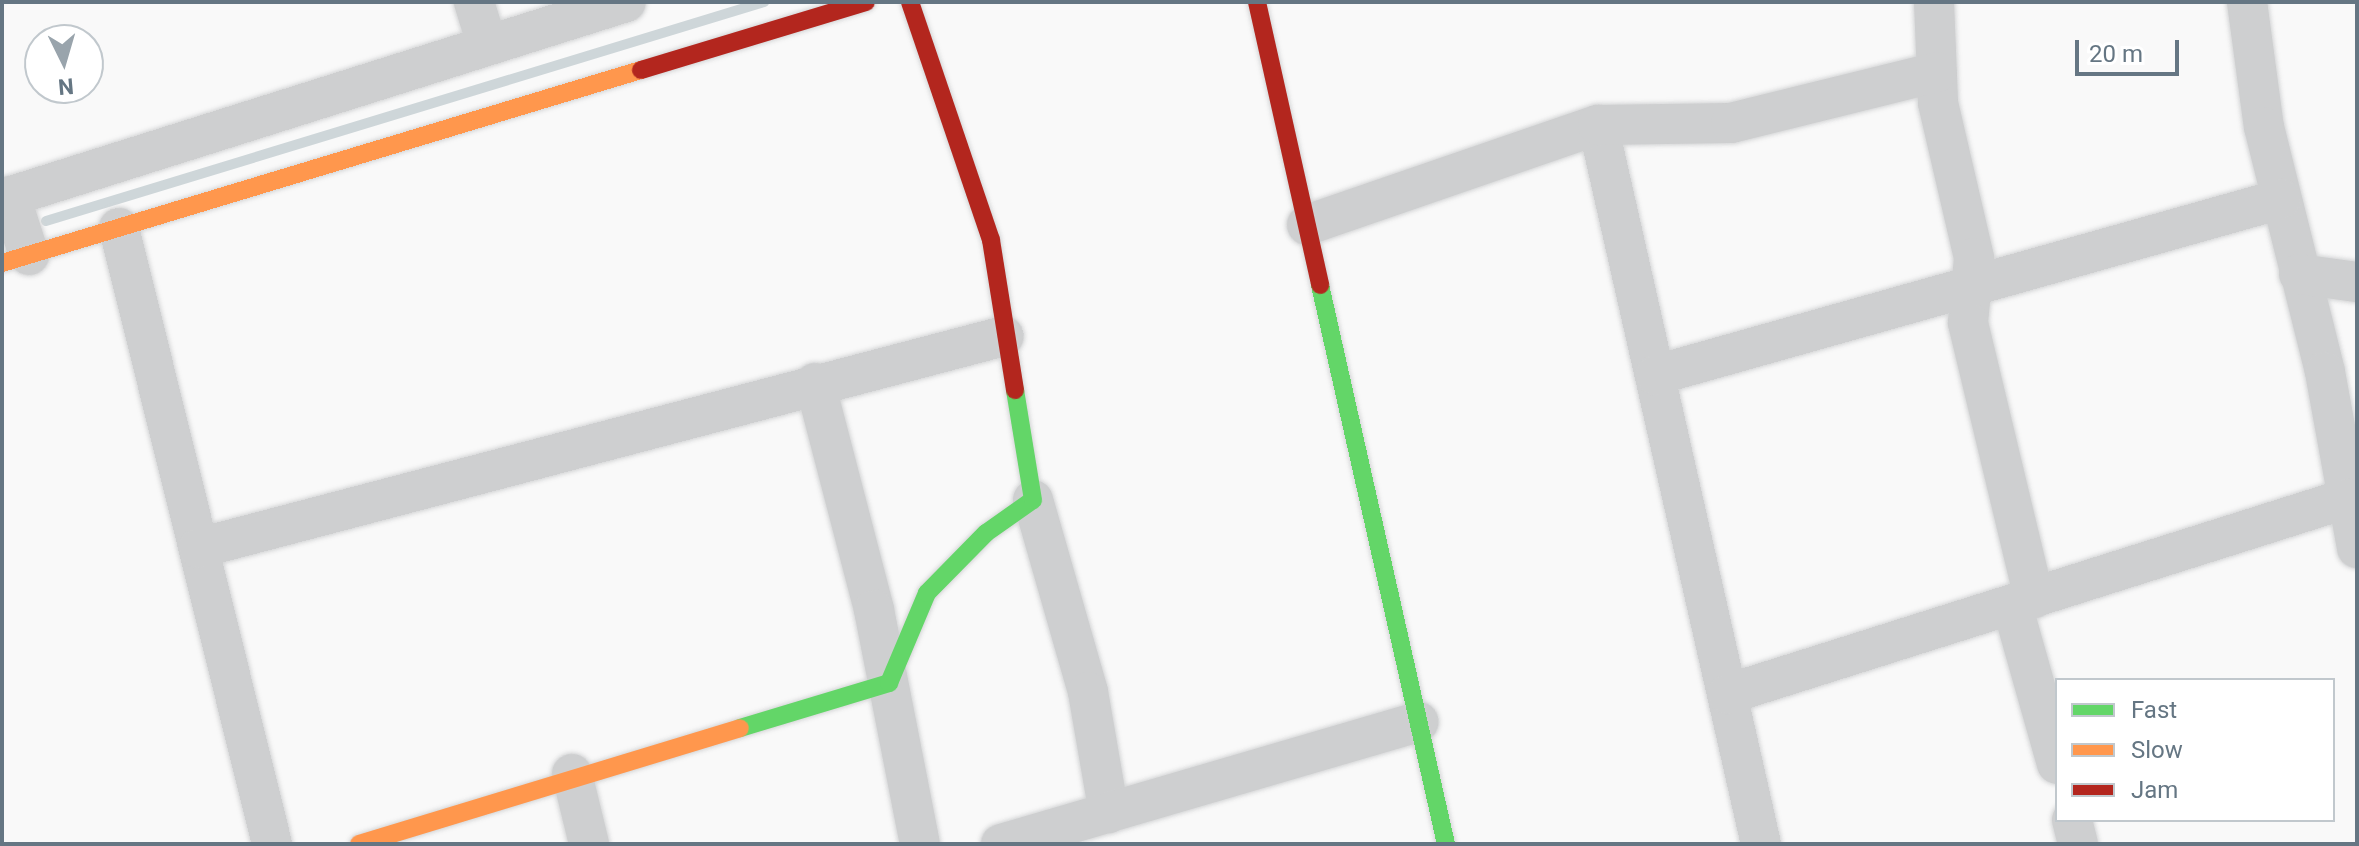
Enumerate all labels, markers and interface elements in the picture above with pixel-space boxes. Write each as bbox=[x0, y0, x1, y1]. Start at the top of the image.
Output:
north arrow bbox=[24, 24, 104, 104]
scale bar bbox=[2079, 24, 2183, 74]
text: 20 m bbox=[2089, 40, 2143, 68]
text: N bbox=[57, 73, 75, 100]
legend bbox=[2055, 678, 2335, 822]
text: Fast bbox=[2131, 696, 2177, 724]
text: Slow bbox=[2131, 736, 2183, 764]
text: Jam bbox=[2131, 776, 2178, 804]

